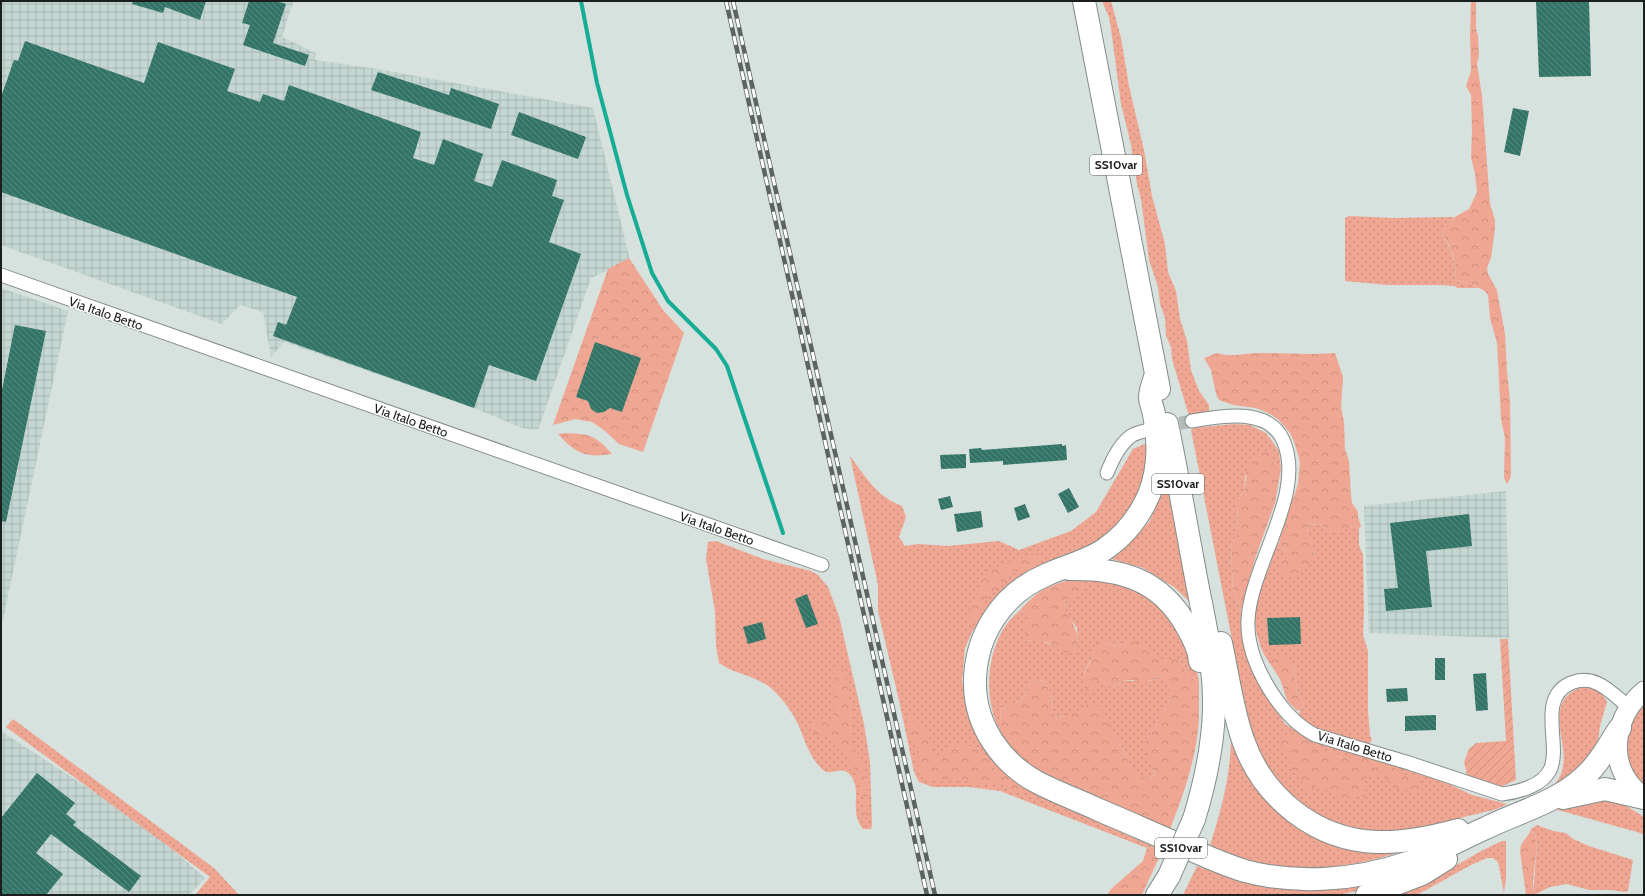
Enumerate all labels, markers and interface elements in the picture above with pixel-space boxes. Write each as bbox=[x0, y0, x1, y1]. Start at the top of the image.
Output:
road number: SS10var bbox=[1090, 155, 1142, 175]
street label: Via Italo Betto bbox=[67, 293, 145, 333]
street label: Via Italo Betto bbox=[372, 400, 450, 440]
road number: SS10var bbox=[1152, 474, 1204, 494]
street label: Via Italo Betto bbox=[678, 508, 756, 548]
street label: Via Italo Betto bbox=[1316, 727, 1394, 765]
road number: SS10var bbox=[1155, 838, 1207, 858]

